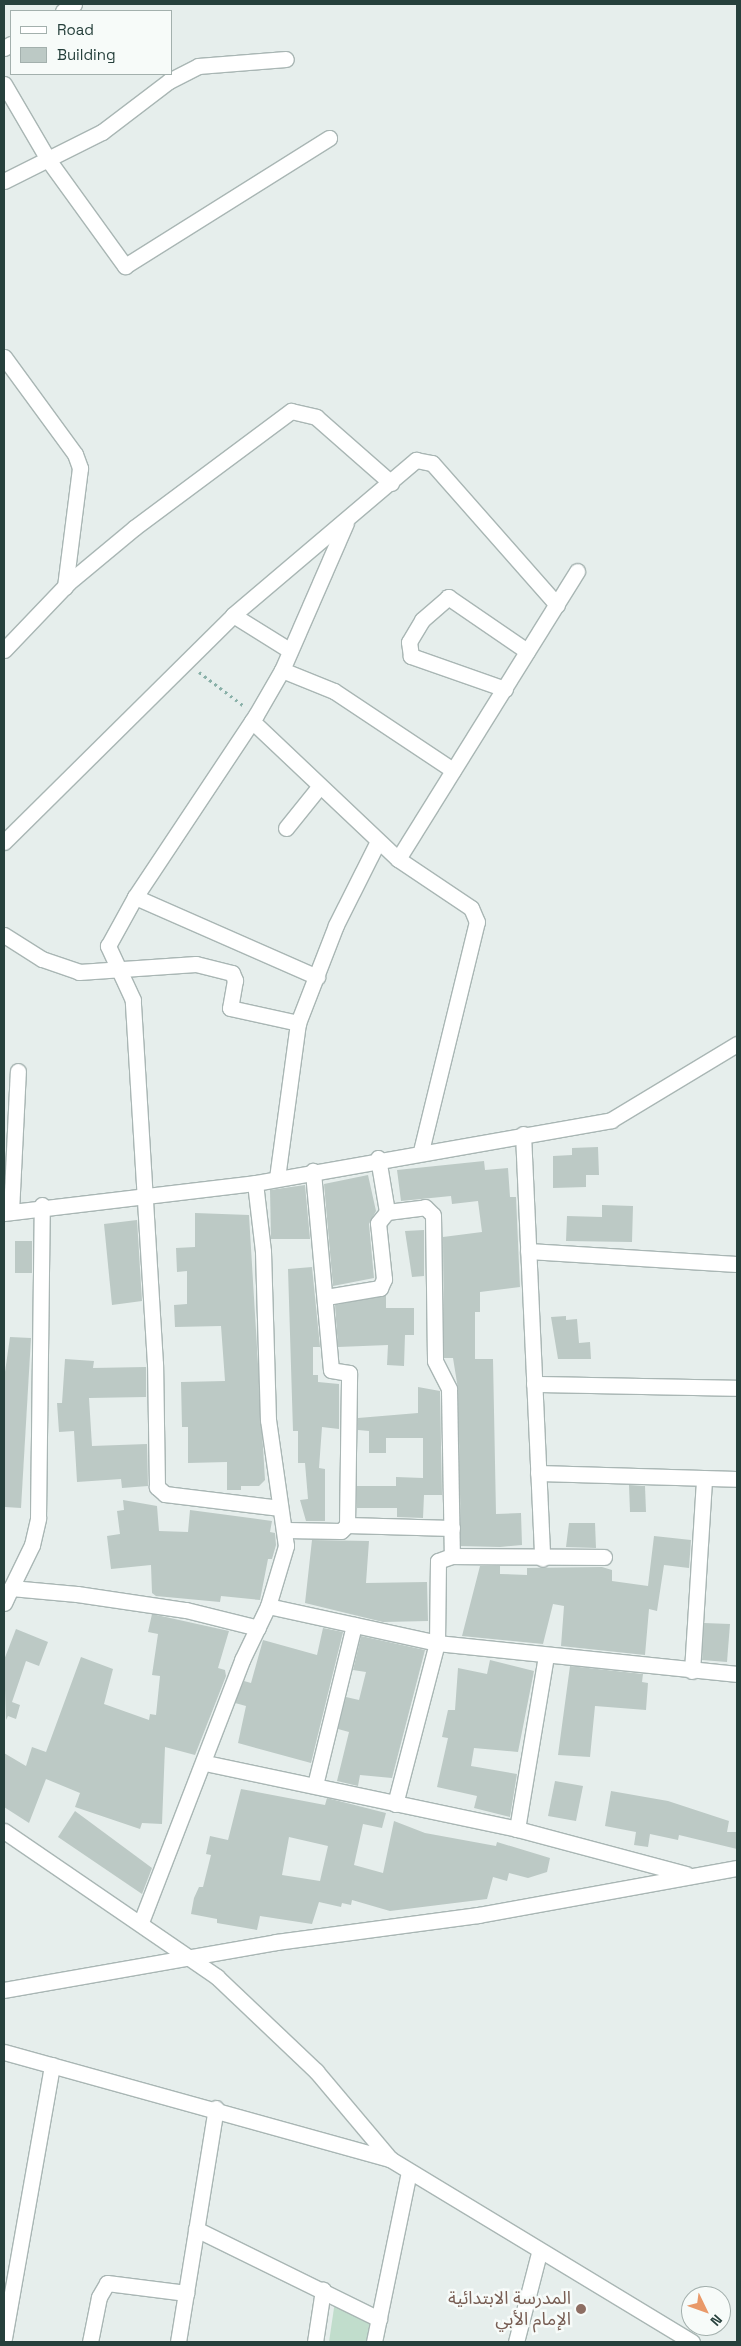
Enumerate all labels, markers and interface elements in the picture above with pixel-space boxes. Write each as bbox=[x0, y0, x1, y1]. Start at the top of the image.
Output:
legend bbox=[10, 10, 172, 75]
text: Road bbox=[57, 20, 94, 39]
text: Building bbox=[57, 45, 116, 64]
north arrow bbox=[681, 2286, 731, 2336]
place label: المدرسة الابتدائية الإمام الأبي bbox=[448, 2288, 571, 2330]
marker: المدرسة الابتدائية الإمام الأبي bbox=[575, 2303, 587, 2315]
text: N bbox=[707, 2311, 726, 2330]

